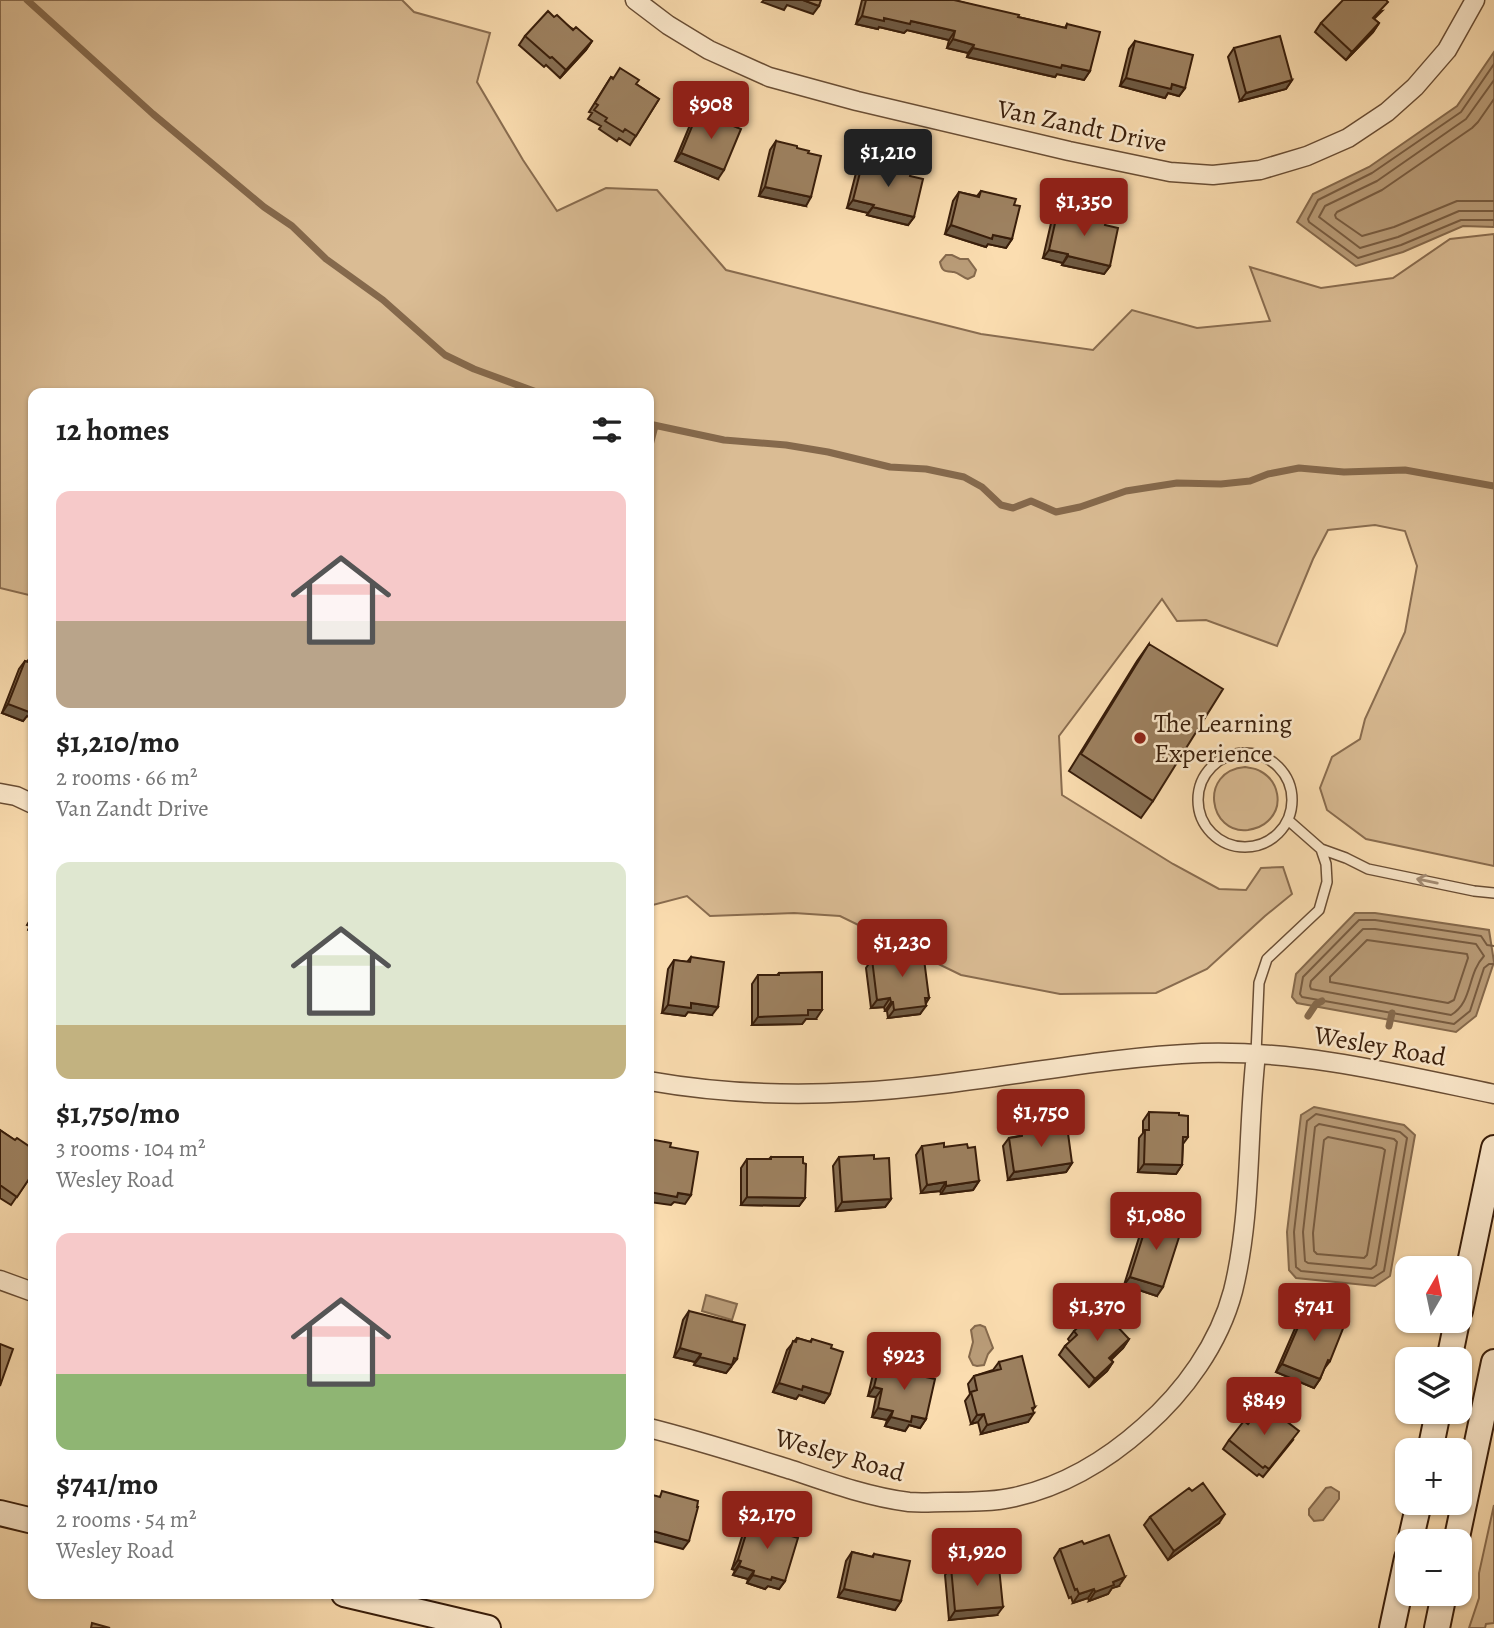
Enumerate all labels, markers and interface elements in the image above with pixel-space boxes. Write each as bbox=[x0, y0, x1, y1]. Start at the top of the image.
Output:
pin: $908 bbox=[670, 82, 752, 141]
text: $908 bbox=[689, 88, 733, 119]
street label: Van Zandt Drive bbox=[993, 91, 1170, 161]
pin: $1,210 bbox=[831, 130, 945, 189]
text: $1,210 bbox=[860, 136, 916, 167]
pin: $1,350 bbox=[1027, 178, 1141, 238]
text: $1,350 bbox=[1056, 185, 1112, 216]
text: 12 homes bbox=[56, 410, 169, 450]
icon: filters bbox=[588, 411, 626, 449]
icon: home bbox=[278, 537, 404, 663]
place label: The Learning Experience bbox=[1154, 706, 1292, 771]
text: $1,210/mo bbox=[56, 722, 180, 762]
marker: The Learning Experience bbox=[1132, 730, 1148, 746]
text: 2 rooms · 66 m² bbox=[56, 762, 198, 793]
text: Van Zandt Drive bbox=[56, 793, 209, 824]
one-way arrow bbox=[1416, 873, 1439, 887]
icon: home bbox=[278, 908, 404, 1034]
pin: $1,230 bbox=[845, 920, 959, 979]
text: $1,230 bbox=[873, 926, 931, 957]
street label: Wesley Road bbox=[1310, 1017, 1449, 1075]
pin: $1,750 bbox=[984, 1090, 1098, 1149]
text: $1,750/mo bbox=[56, 1093, 180, 1133]
text: $1,750 bbox=[1013, 1096, 1069, 1127]
text: 3 rooms · 104 m² bbox=[56, 1133, 205, 1164]
text: Wesley Road bbox=[56, 1164, 174, 1195]
pin: $1,080 bbox=[1099, 1192, 1213, 1252]
text: $1,080 bbox=[1126, 1199, 1186, 1230]
north arrow bbox=[1395, 1256, 1472, 1334]
map controls bbox=[1395, 1256, 1472, 1606]
icon: home bbox=[278, 1279, 404, 1405]
pin: $1,370 bbox=[1040, 1284, 1154, 1343]
pin: $741 bbox=[1273, 1284, 1355, 1343]
text: $1,370 bbox=[1069, 1290, 1125, 1321]
text: $741 bbox=[1294, 1290, 1334, 1321]
pin: $923 bbox=[863, 1332, 945, 1392]
text: $923 bbox=[883, 1339, 925, 1370]
button: layers bbox=[1395, 1347, 1472, 1424]
pin: $849 bbox=[1223, 1378, 1305, 1437]
text: $849 bbox=[1242, 1384, 1286, 1415]
street label: Wesley Road bbox=[770, 1420, 909, 1490]
button: + bbox=[1395, 1438, 1472, 1515]
text: $741/mo bbox=[56, 1464, 158, 1504]
pin: $2,170 bbox=[710, 1492, 824, 1551]
text: $2,170 bbox=[738, 1498, 796, 1529]
text: 2 rooms · 54 m² bbox=[56, 1504, 197, 1535]
pin: $1,920 bbox=[920, 1528, 1034, 1588]
button: − bbox=[1395, 1529, 1472, 1606]
text: Wesley Road bbox=[56, 1535, 174, 1566]
text: $1,920 bbox=[948, 1535, 1006, 1566]

